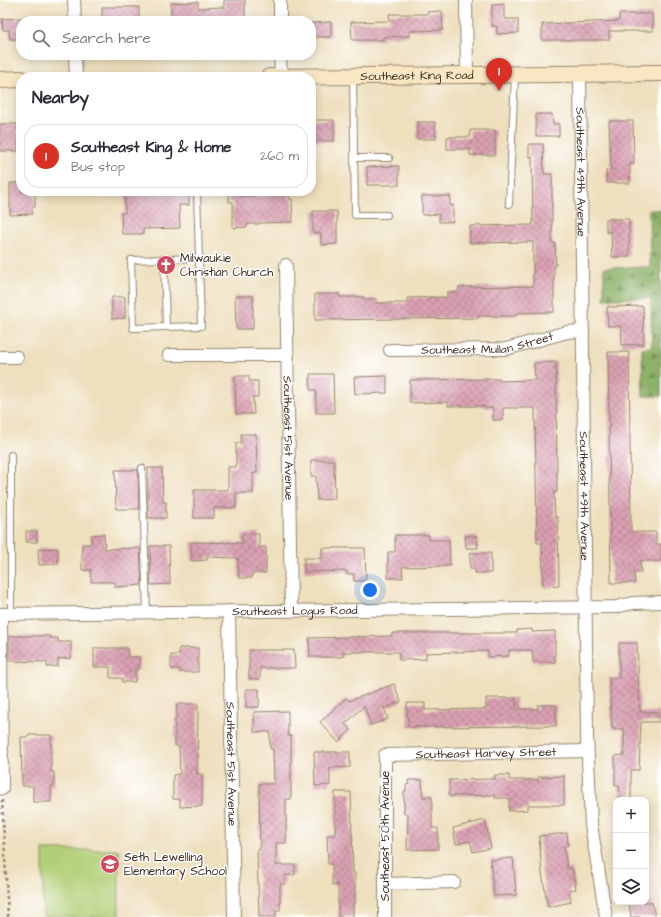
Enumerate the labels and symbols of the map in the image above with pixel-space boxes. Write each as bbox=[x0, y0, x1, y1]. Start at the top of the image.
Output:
pin: 1 bbox=[486, 58, 512, 91]
street label: Southeast King Road bbox=[360, 67, 474, 85]
street label: Southeast 49th Avenue bbox=[571, 107, 590, 237]
place label: Milwaukie Christian Church bbox=[180, 250, 273, 281]
church icon: Milwaukie Christian Church bbox=[155, 254, 177, 276]
street label: Southeast Mullan Street bbox=[421, 328, 556, 359]
street label: Southeast 51st Avenue bbox=[279, 376, 297, 501]
street label: Southeast 49th Avenue bbox=[575, 431, 593, 561]
your location bbox=[360, 580, 380, 600]
street label: Southeast Logus Road bbox=[232, 602, 358, 621]
street label: Southeast 51st Avenue bbox=[221, 702, 241, 827]
street label: Southeast Harvey Street bbox=[415, 744, 557, 763]
street label: Southeast 50th Avenue bbox=[377, 770, 394, 901]
place label: Seth Lewelling Elementary School bbox=[124, 849, 227, 881]
school or university icon: Seth Lewelling Elementary School bbox=[99, 853, 121, 875]

